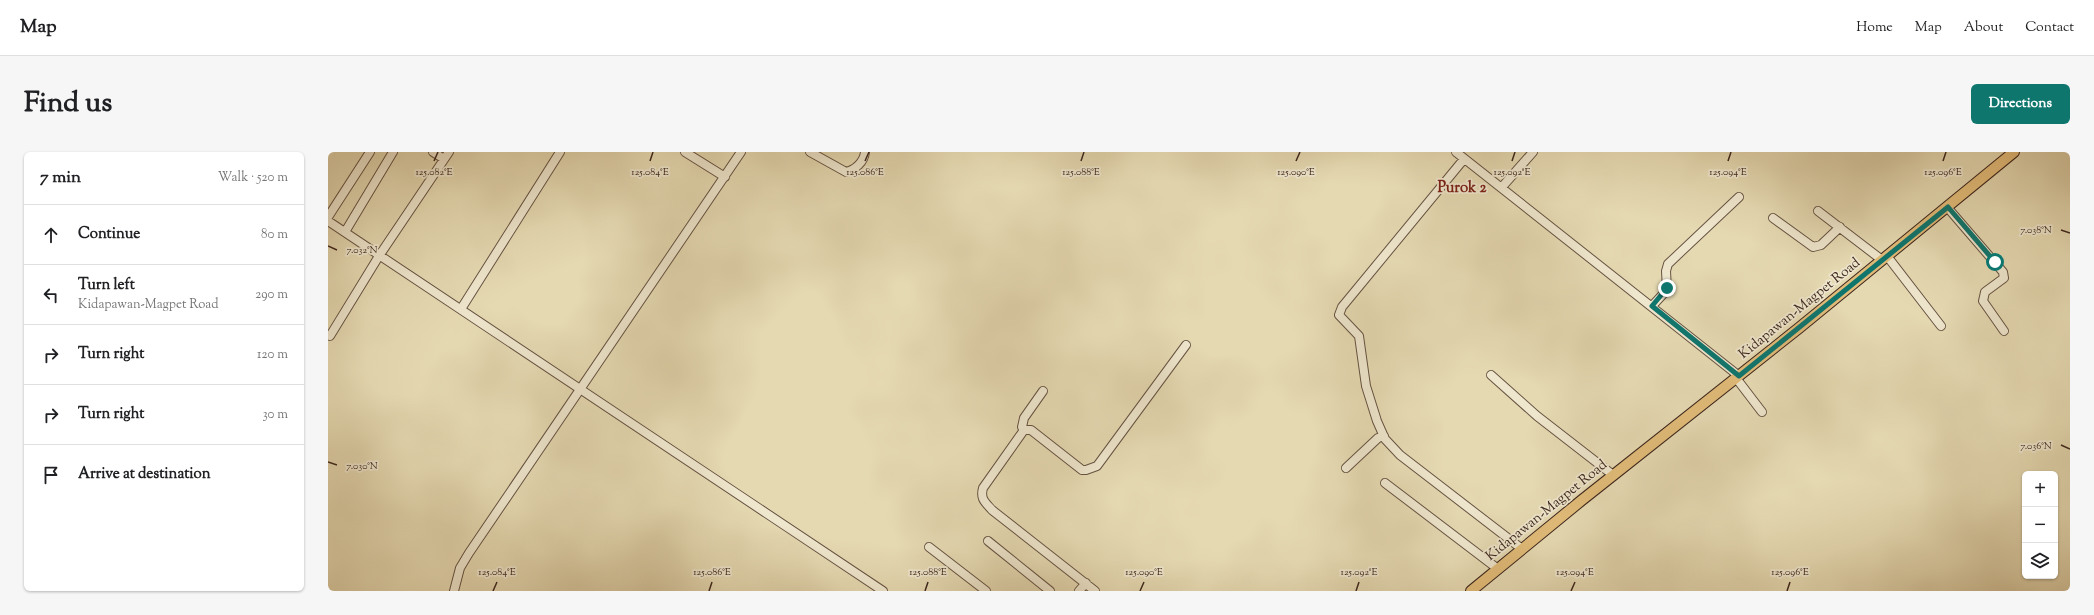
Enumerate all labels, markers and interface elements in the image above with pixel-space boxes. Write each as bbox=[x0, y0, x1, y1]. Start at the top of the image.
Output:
text: Map bbox=[20, 14, 57, 41]
text: Home bbox=[1856, 18, 1893, 38]
text: Map bbox=[1915, 18, 1942, 38]
text: About bbox=[1964, 18, 2003, 38]
text: Contact bbox=[2025, 18, 2074, 38]
text: Find us bbox=[24, 84, 112, 124]
button: Directions bbox=[1971, 84, 2070, 124]
text: 125.082°E bbox=[415, 165, 453, 180]
text: 125.084°E bbox=[631, 165, 669, 180]
text: 125.086°E bbox=[846, 165, 884, 180]
text: 125.088°E bbox=[1062, 165, 1100, 180]
text: 125.090°E bbox=[1277, 165, 1315, 180]
text: 125.092°E bbox=[1493, 165, 1531, 180]
text: 125.094°E bbox=[1709, 165, 1747, 180]
text: 125.096°E bbox=[1924, 165, 1962, 180]
text: 7 min bbox=[40, 166, 81, 190]
text: Walk · 520 m bbox=[218, 169, 288, 187]
district label: Purok 2 bbox=[1437, 178, 1487, 199]
text: 7.038°N bbox=[2020, 223, 2052, 238]
icon: ahead bbox=[40, 224, 62, 246]
text: Continue bbox=[78, 224, 140, 245]
text: 80 m bbox=[261, 226, 288, 244]
text: 7.032°N bbox=[346, 243, 378, 258]
route start bbox=[1986, 253, 2004, 271]
street label: Kidapawan-Magpet Road bbox=[1735, 254, 1865, 364]
text: Turn left bbox=[78, 275, 135, 296]
route end bbox=[1658, 279, 1676, 297]
icon: left bbox=[40, 284, 62, 306]
text: 290 m bbox=[255, 286, 288, 304]
text: Kidapawan-Magpet Road bbox=[78, 296, 219, 314]
icon: right bbox=[40, 344, 62, 366]
text: Turn right bbox=[78, 344, 144, 365]
text: 120 m bbox=[257, 346, 288, 364]
icon: right bbox=[40, 404, 62, 426]
text: Turn right bbox=[78, 404, 144, 425]
text: 30 m bbox=[262, 406, 288, 424]
text: 7.036°N bbox=[2020, 439, 2052, 454]
street label: Kidapawan-Magpet Road bbox=[1482, 456, 1612, 566]
text: 7.030°N bbox=[346, 459, 378, 474]
icon: arrive bbox=[40, 464, 62, 486]
text: Arrive at destination bbox=[78, 464, 211, 485]
map controls bbox=[2022, 471, 2058, 579]
button: + bbox=[2022, 471, 2058, 507]
button: − bbox=[2022, 507, 2058, 543]
button: layers bbox=[2022, 543, 2058, 579]
text: 125.084°E bbox=[478, 565, 516, 580]
text: 125.086°E bbox=[693, 565, 731, 580]
text: 125.088°E bbox=[909, 565, 947, 580]
text: 125.090°E bbox=[1125, 565, 1163, 580]
text: 125.092°E bbox=[1340, 565, 1378, 580]
text: 125.094°E bbox=[1556, 565, 1594, 580]
text: 125.096°E bbox=[1771, 565, 1809, 580]

